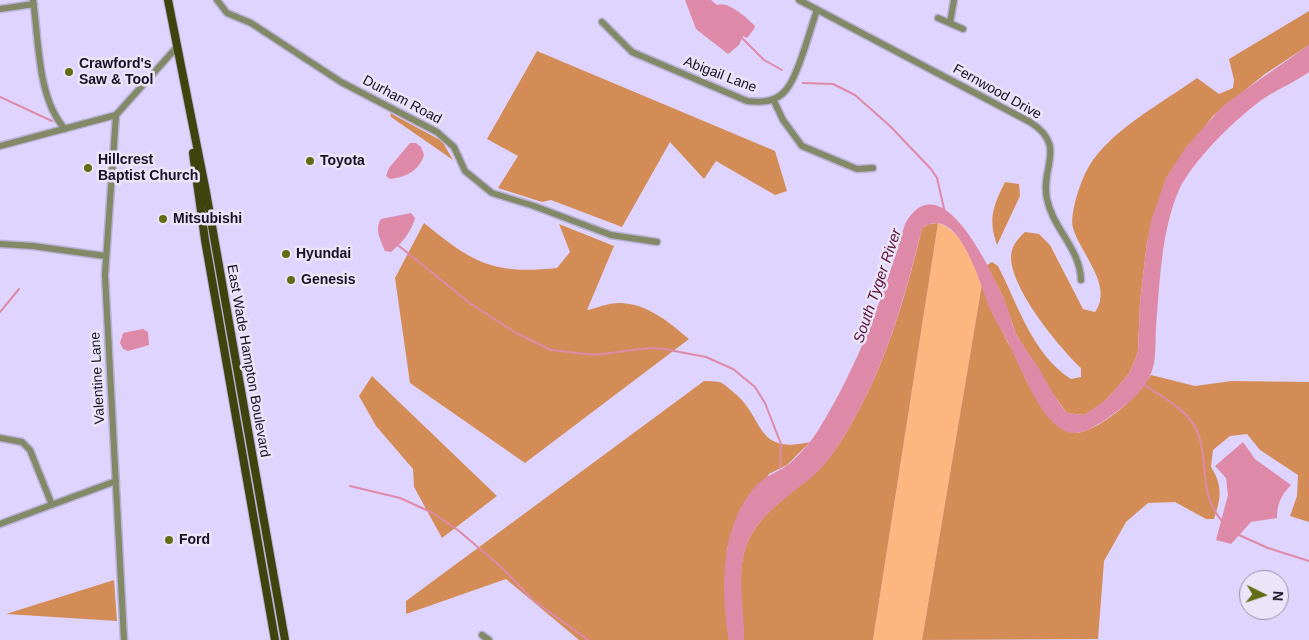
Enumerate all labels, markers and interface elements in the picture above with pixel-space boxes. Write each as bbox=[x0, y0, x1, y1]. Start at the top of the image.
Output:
street label: Abigail Lane bbox=[681, 53, 759, 97]
place label: Crawford's Saw & Tool bbox=[79, 56, 153, 88]
street label: Fernwood Drive bbox=[950, 61, 1044, 123]
marker: Crawford's Saw & Tool bbox=[63, 66, 75, 78]
street label: Durham Road bbox=[360, 72, 444, 128]
place label: Hillcrest Baptist Church bbox=[98, 152, 198, 184]
place label: Toyota bbox=[320, 153, 365, 169]
marker: Toyota bbox=[304, 155, 316, 167]
marker: Hillcrest Baptist Church bbox=[82, 162, 94, 174]
place label: Mitsubishi bbox=[173, 211, 242, 227]
marker: Mitsubishi bbox=[157, 213, 169, 225]
water label: South Tyger River bbox=[850, 226, 906, 346]
place label: Hyundai bbox=[296, 246, 351, 262]
marker: Hyundai bbox=[280, 248, 292, 260]
street label: East Wade Hampton Boulevard bbox=[223, 263, 273, 459]
place label: Genesis bbox=[301, 272, 355, 288]
marker: Genesis bbox=[285, 274, 297, 286]
street label: Valentine Lane bbox=[87, 331, 109, 425]
place label: Ford bbox=[179, 532, 210, 548]
marker: Ford bbox=[163, 534, 175, 546]
north arrow bbox=[1239, 570, 1289, 620]
text: N bbox=[1270, 590, 1286, 602]

